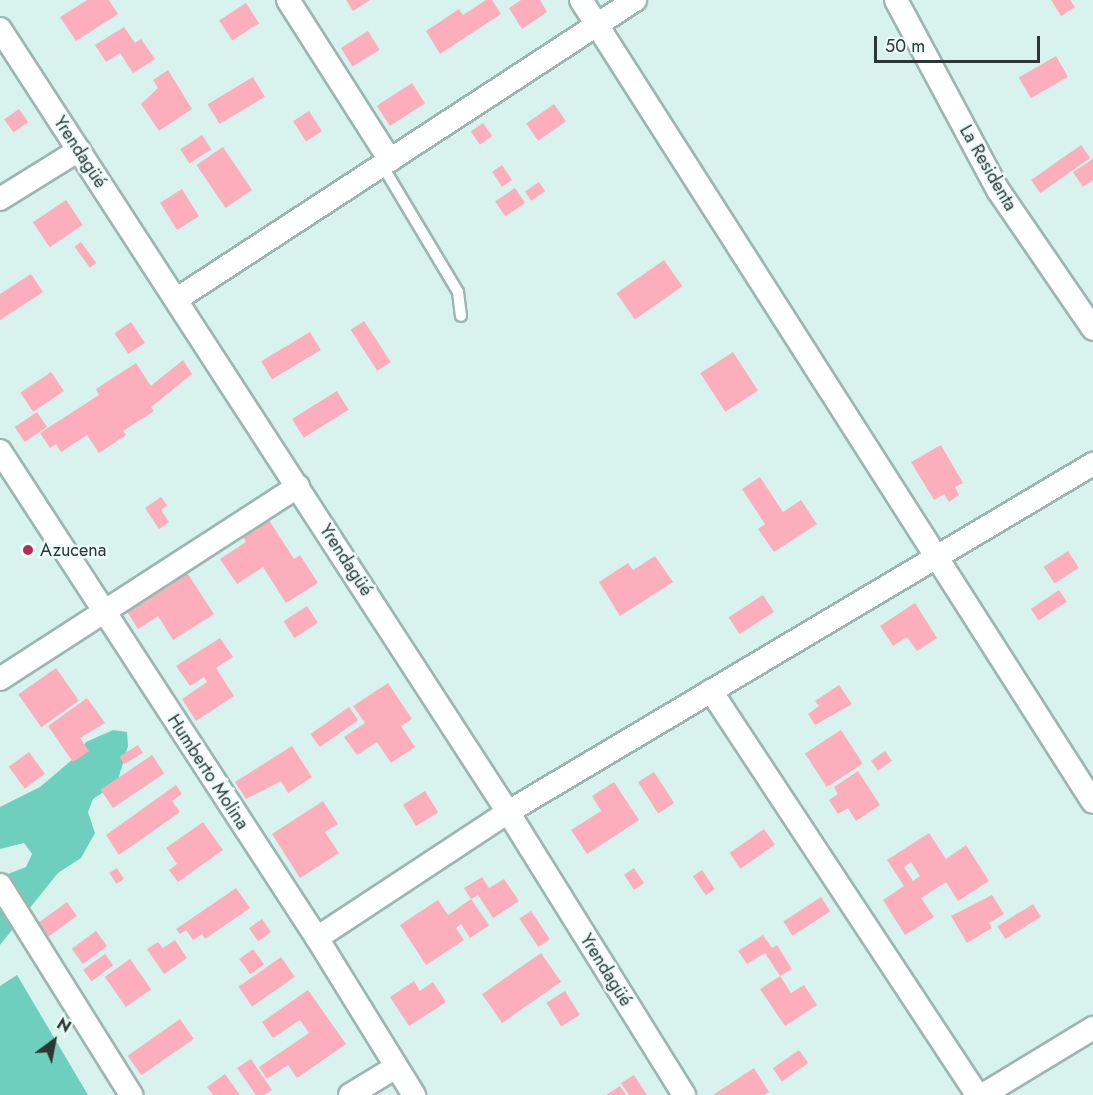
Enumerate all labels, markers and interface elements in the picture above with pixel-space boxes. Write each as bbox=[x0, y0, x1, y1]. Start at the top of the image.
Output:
scale bar bbox=[877, 24, 1044, 62]
text: 50 m bbox=[885, 33, 925, 59]
street label: Yrendagüé bbox=[49, 112, 111, 192]
street label: La Residenta bbox=[955, 121, 1021, 215]
street label: Yrendagüé bbox=[315, 520, 377, 600]
place label: Azucena bbox=[40, 539, 106, 561]
marker: Azucena bbox=[21, 543, 35, 557]
street label: Humberto Molina bbox=[163, 710, 253, 834]
street label: Yrendagüé bbox=[575, 930, 637, 1010]
north arrow bbox=[24, 1011, 84, 1071]
text: N bbox=[52, 1012, 75, 1038]

